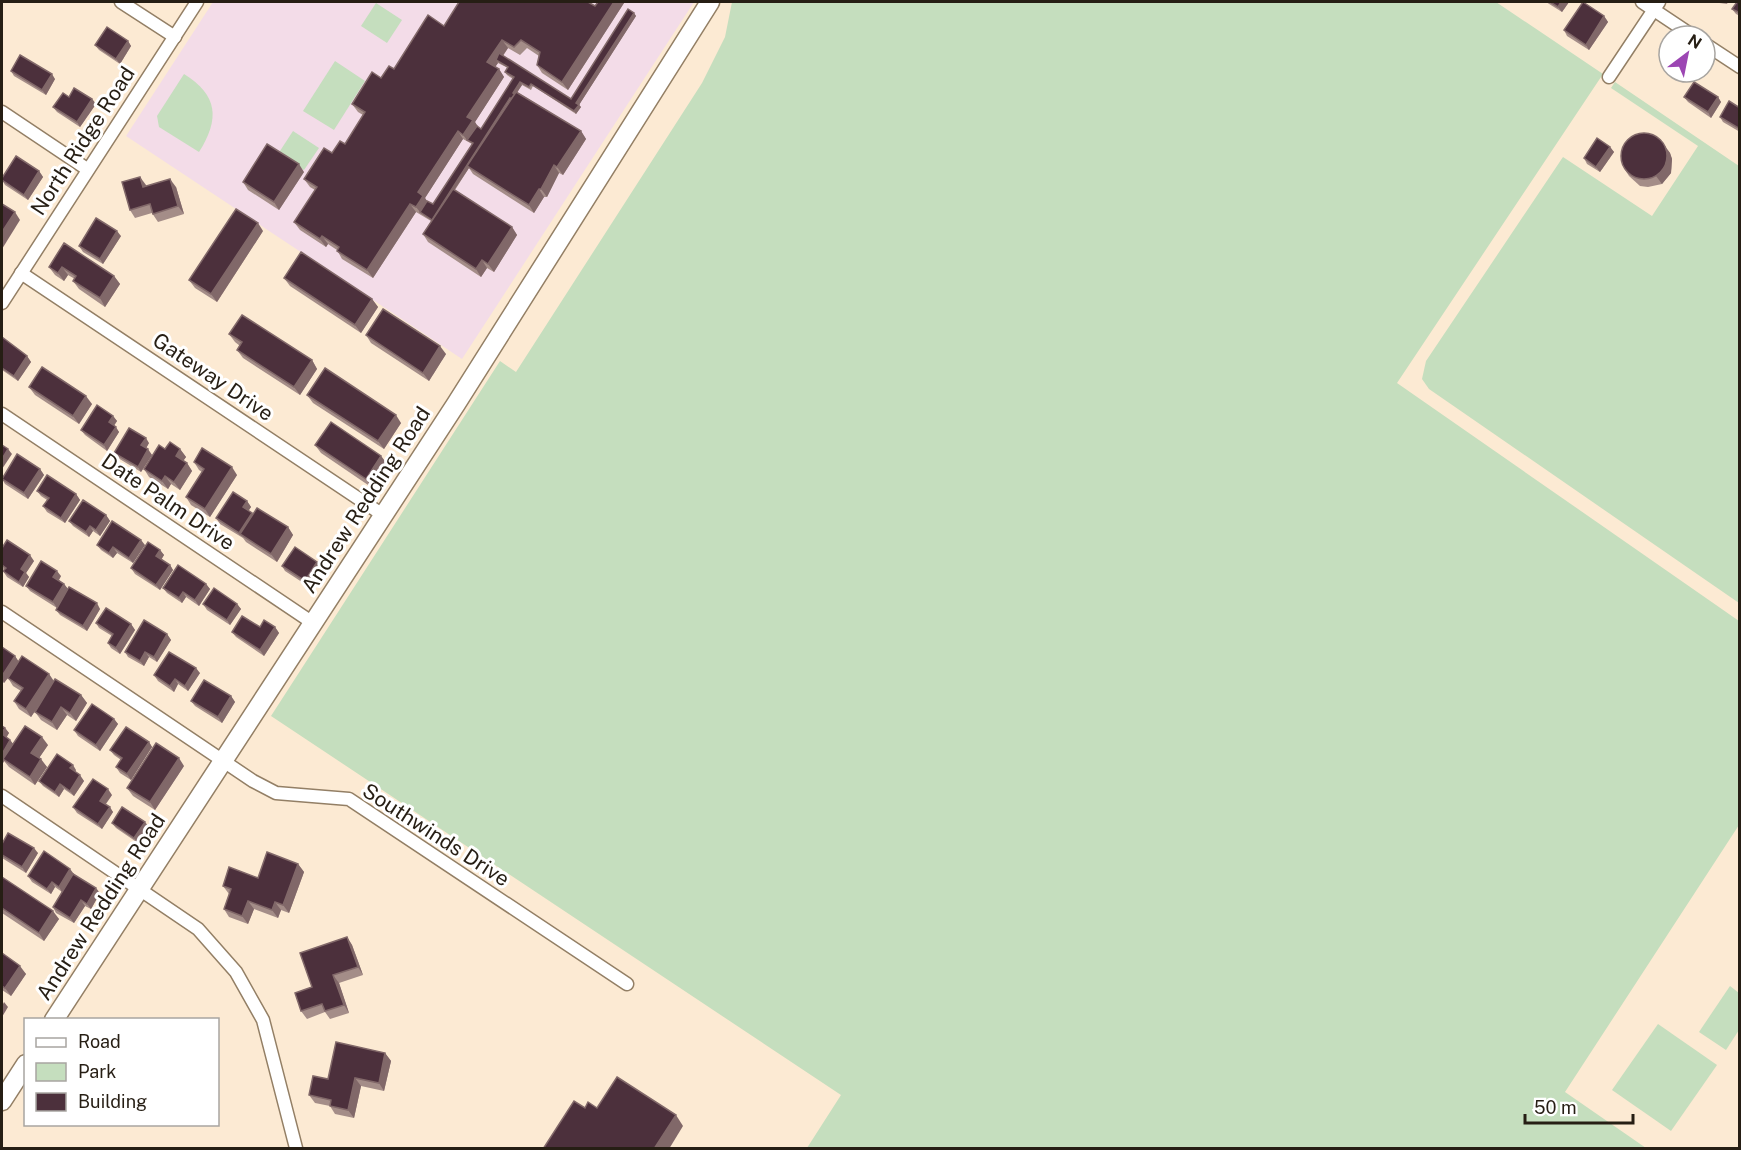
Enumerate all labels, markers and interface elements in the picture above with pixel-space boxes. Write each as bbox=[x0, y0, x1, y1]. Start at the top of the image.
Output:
north arrow bbox=[1657, 24, 1717, 84]
text: N bbox=[1684, 30, 1705, 53]
street label: North Ridge Road bbox=[25, 62, 140, 220]
street label: Gateway Drive bbox=[148, 327, 278, 426]
street label: Andrew Redding Road bbox=[296, 402, 435, 598]
street label: Date Palm Drive bbox=[97, 448, 240, 555]
street label: Southwinds Drive bbox=[358, 778, 514, 891]
street label: Andrew Redding Road bbox=[31, 809, 170, 1005]
legend bbox=[24, 1018, 219, 1126]
text: Road bbox=[78, 1031, 121, 1052]
text: Park bbox=[78, 1061, 116, 1082]
scale bar bbox=[1525, 1087, 1633, 1125]
text: Building bbox=[78, 1091, 147, 1112]
text: 50 m bbox=[1534, 1097, 1577, 1118]

